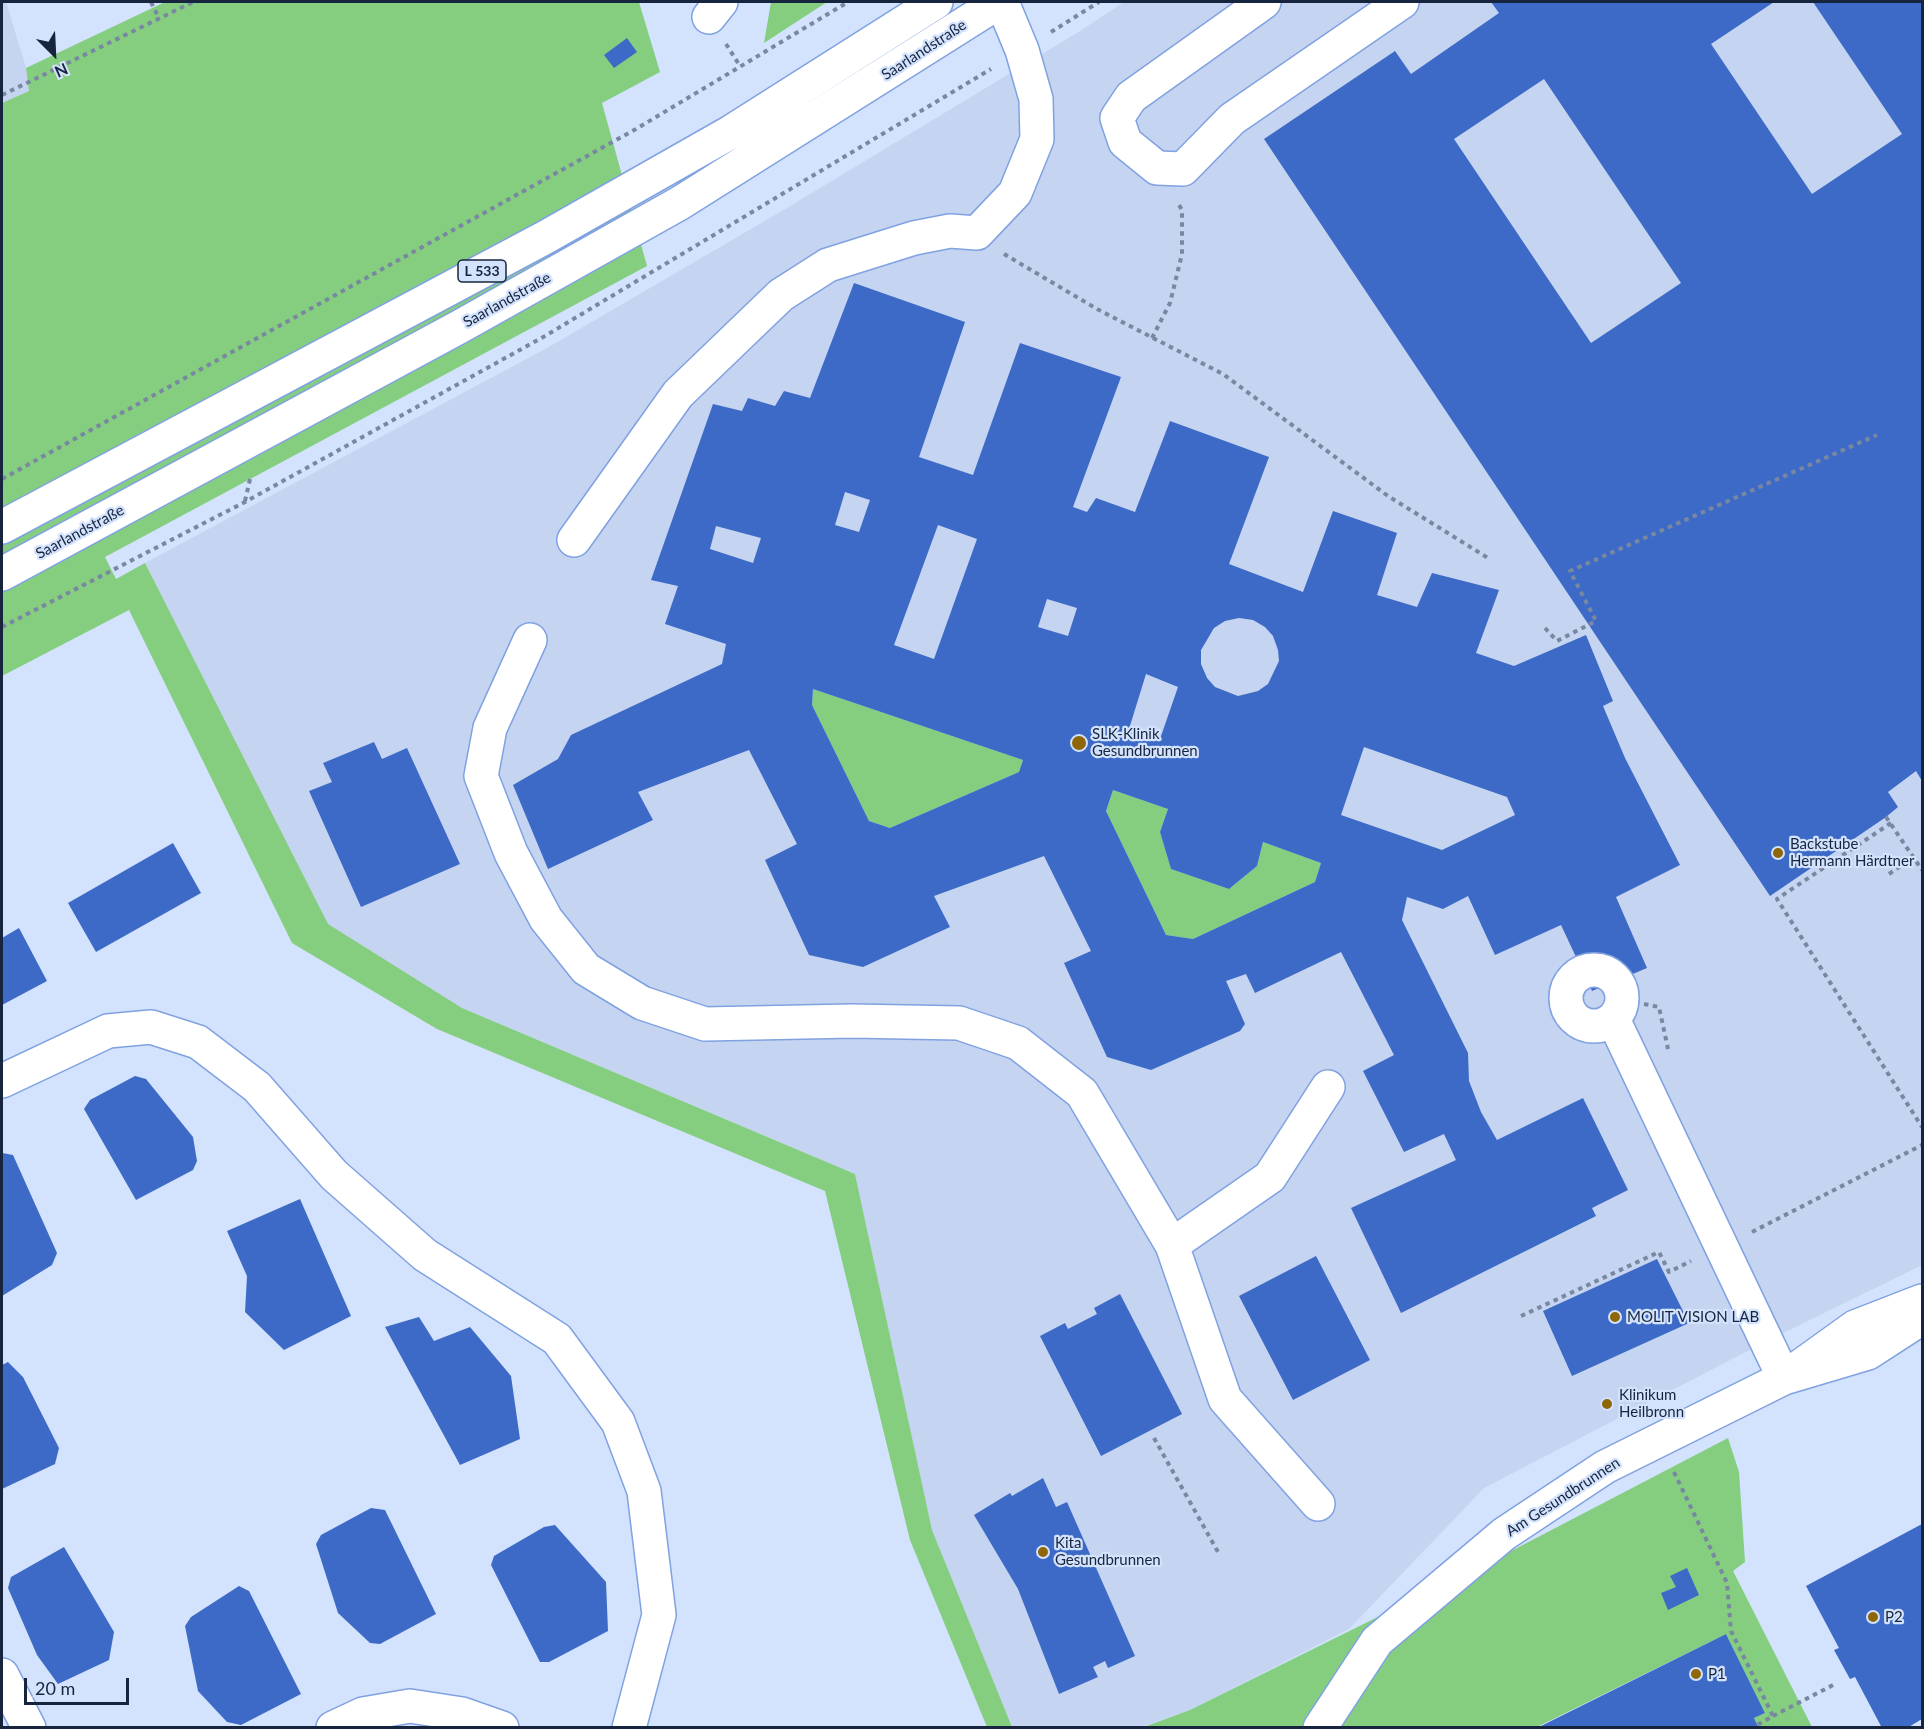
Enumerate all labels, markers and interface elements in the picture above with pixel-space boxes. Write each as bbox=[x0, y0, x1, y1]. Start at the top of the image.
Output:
street label: Saarlandstraße bbox=[878, 16, 970, 84]
north arrow bbox=[24, 24, 84, 84]
text: N bbox=[52, 60, 71, 82]
road number: L 533 bbox=[458, 260, 506, 282]
street label: Saarlandstraße bbox=[460, 269, 554, 331]
street label: Saarlandstraße bbox=[33, 501, 127, 563]
place label: SLK-Klinik Gesundbrunnen bbox=[1092, 725, 1198, 760]
marker: SLK-Klinik Gesundbrunnen bbox=[1070, 734, 1088, 752]
place label: Backstube Hermann Härdtner bbox=[1790, 835, 1914, 870]
marker: Backstube Hermann Härdtner bbox=[1771, 846, 1785, 860]
place label: MOLIT VISION LAB bbox=[1627, 1308, 1759, 1326]
marker: MOLIT VISION LAB bbox=[1608, 1310, 1622, 1324]
place label: Klinikum Heilbronn bbox=[1619, 1386, 1684, 1421]
marker: Klinikum Heilbronn bbox=[1600, 1397, 1614, 1411]
street label: Am Gesundbrunnen bbox=[1503, 1454, 1623, 1540]
place label: Kita Gesundbrunnen bbox=[1055, 1534, 1161, 1569]
marker: Kita Gesundbrunnen bbox=[1036, 1545, 1050, 1559]
place label: P2 bbox=[1885, 1608, 1903, 1626]
marker: P2 bbox=[1866, 1610, 1880, 1624]
place label: P1 bbox=[1708, 1665, 1726, 1683]
scale bar bbox=[27, 1666, 132, 1704]
marker: P1 bbox=[1689, 1667, 1703, 1681]
text: 20 m bbox=[35, 1677, 75, 1699]

